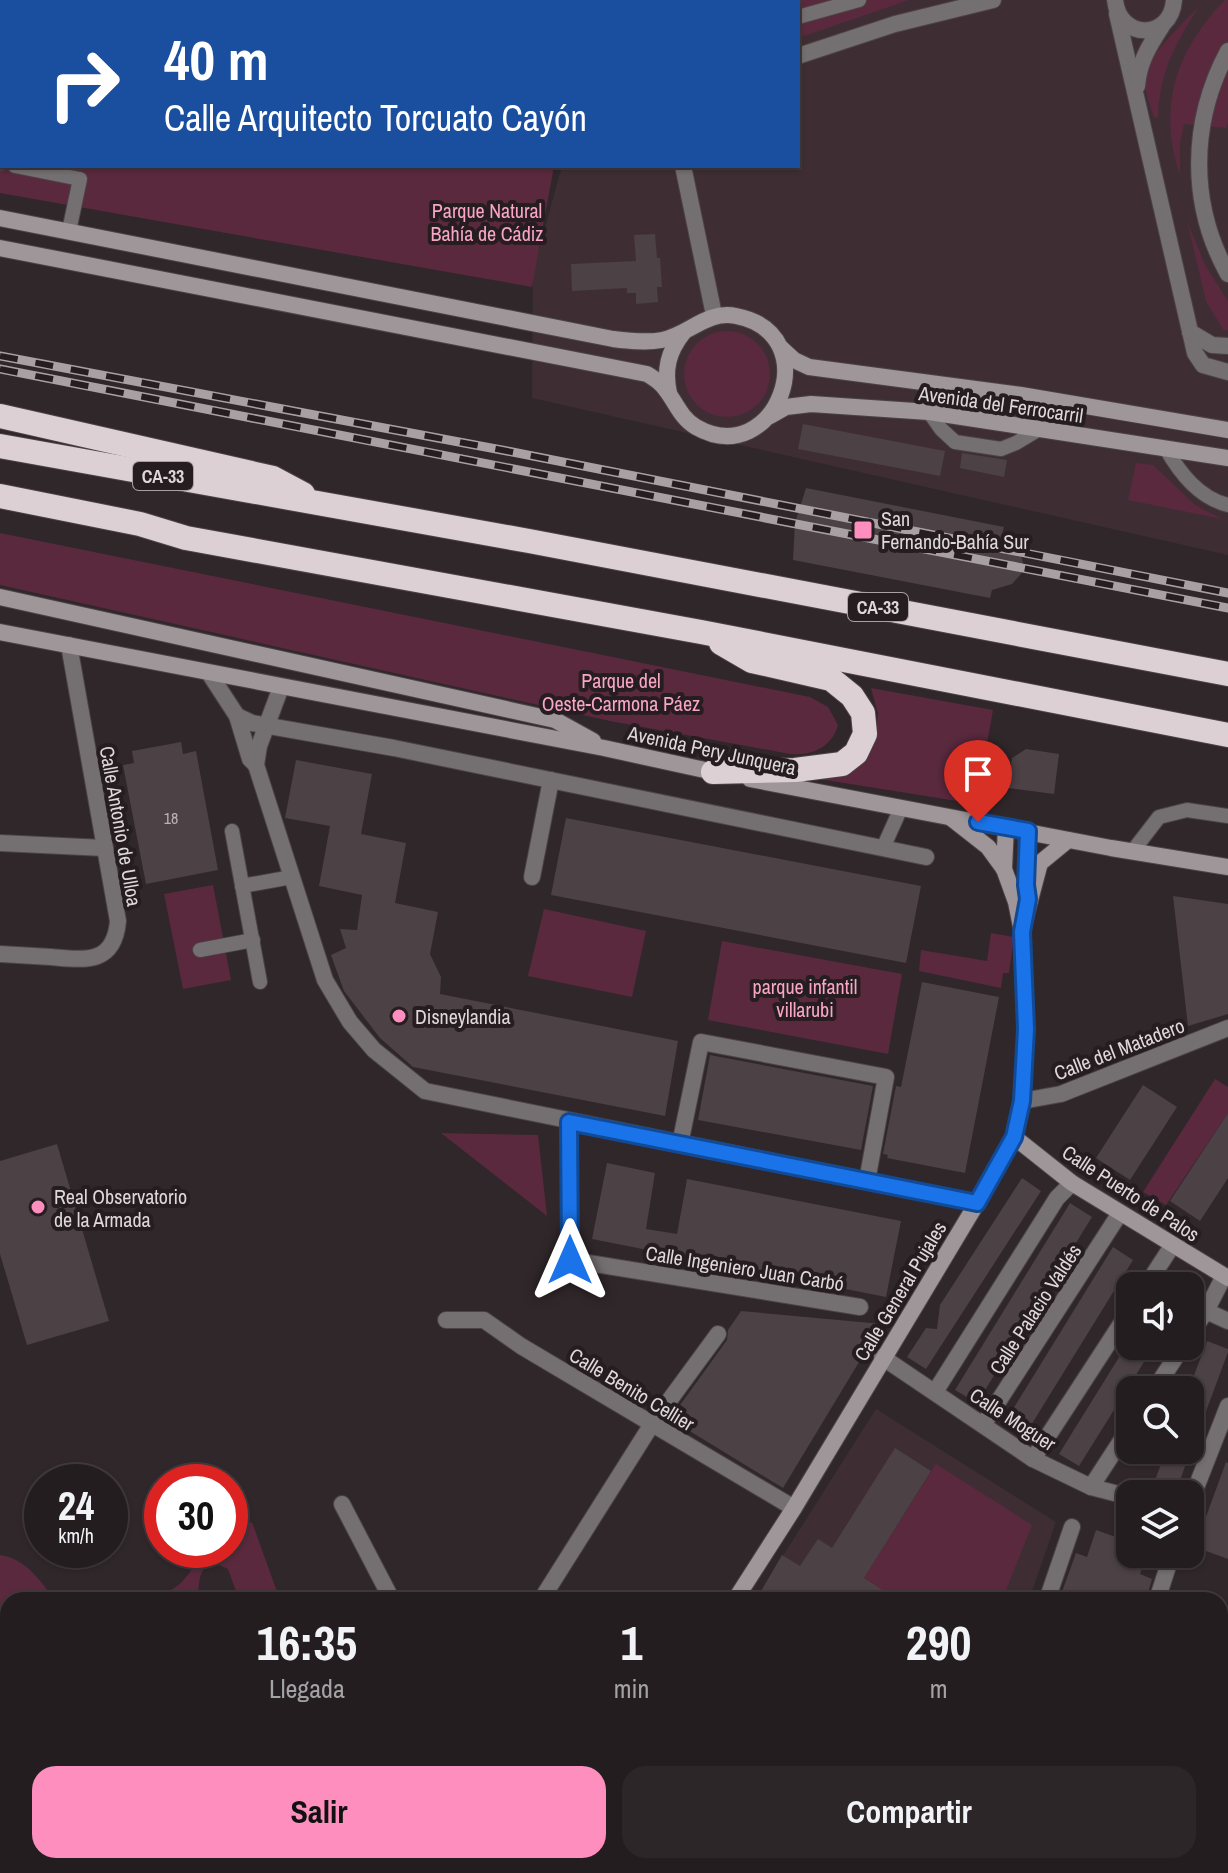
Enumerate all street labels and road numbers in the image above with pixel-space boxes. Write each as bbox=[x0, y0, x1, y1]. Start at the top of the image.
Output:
street label: Avenida del Ferrocarril bbox=[916, 379, 1085, 429]
road number: CA-33 bbox=[133, 462, 193, 490]
road number: CA-33 bbox=[848, 593, 908, 621]
street label: Avenida Pery Junquera bbox=[625, 719, 798, 781]
street label: Calle Antonio de Ulloa bbox=[94, 744, 148, 908]
street label: Calle del Matadero bbox=[1050, 1012, 1188, 1086]
street label: Calle Puerto de Palos bbox=[1057, 1138, 1205, 1248]
street label: Calle General Pujales bbox=[848, 1216, 952, 1366]
street label: Calle Ingeniero Juan Carbó bbox=[644, 1239, 846, 1297]
street label: Calle Palacio Valdés bbox=[983, 1239, 1087, 1379]
street label: Calle Benito Cellier bbox=[564, 1341, 700, 1437]
street label: Calle Moguer bbox=[965, 1381, 1062, 1457]

